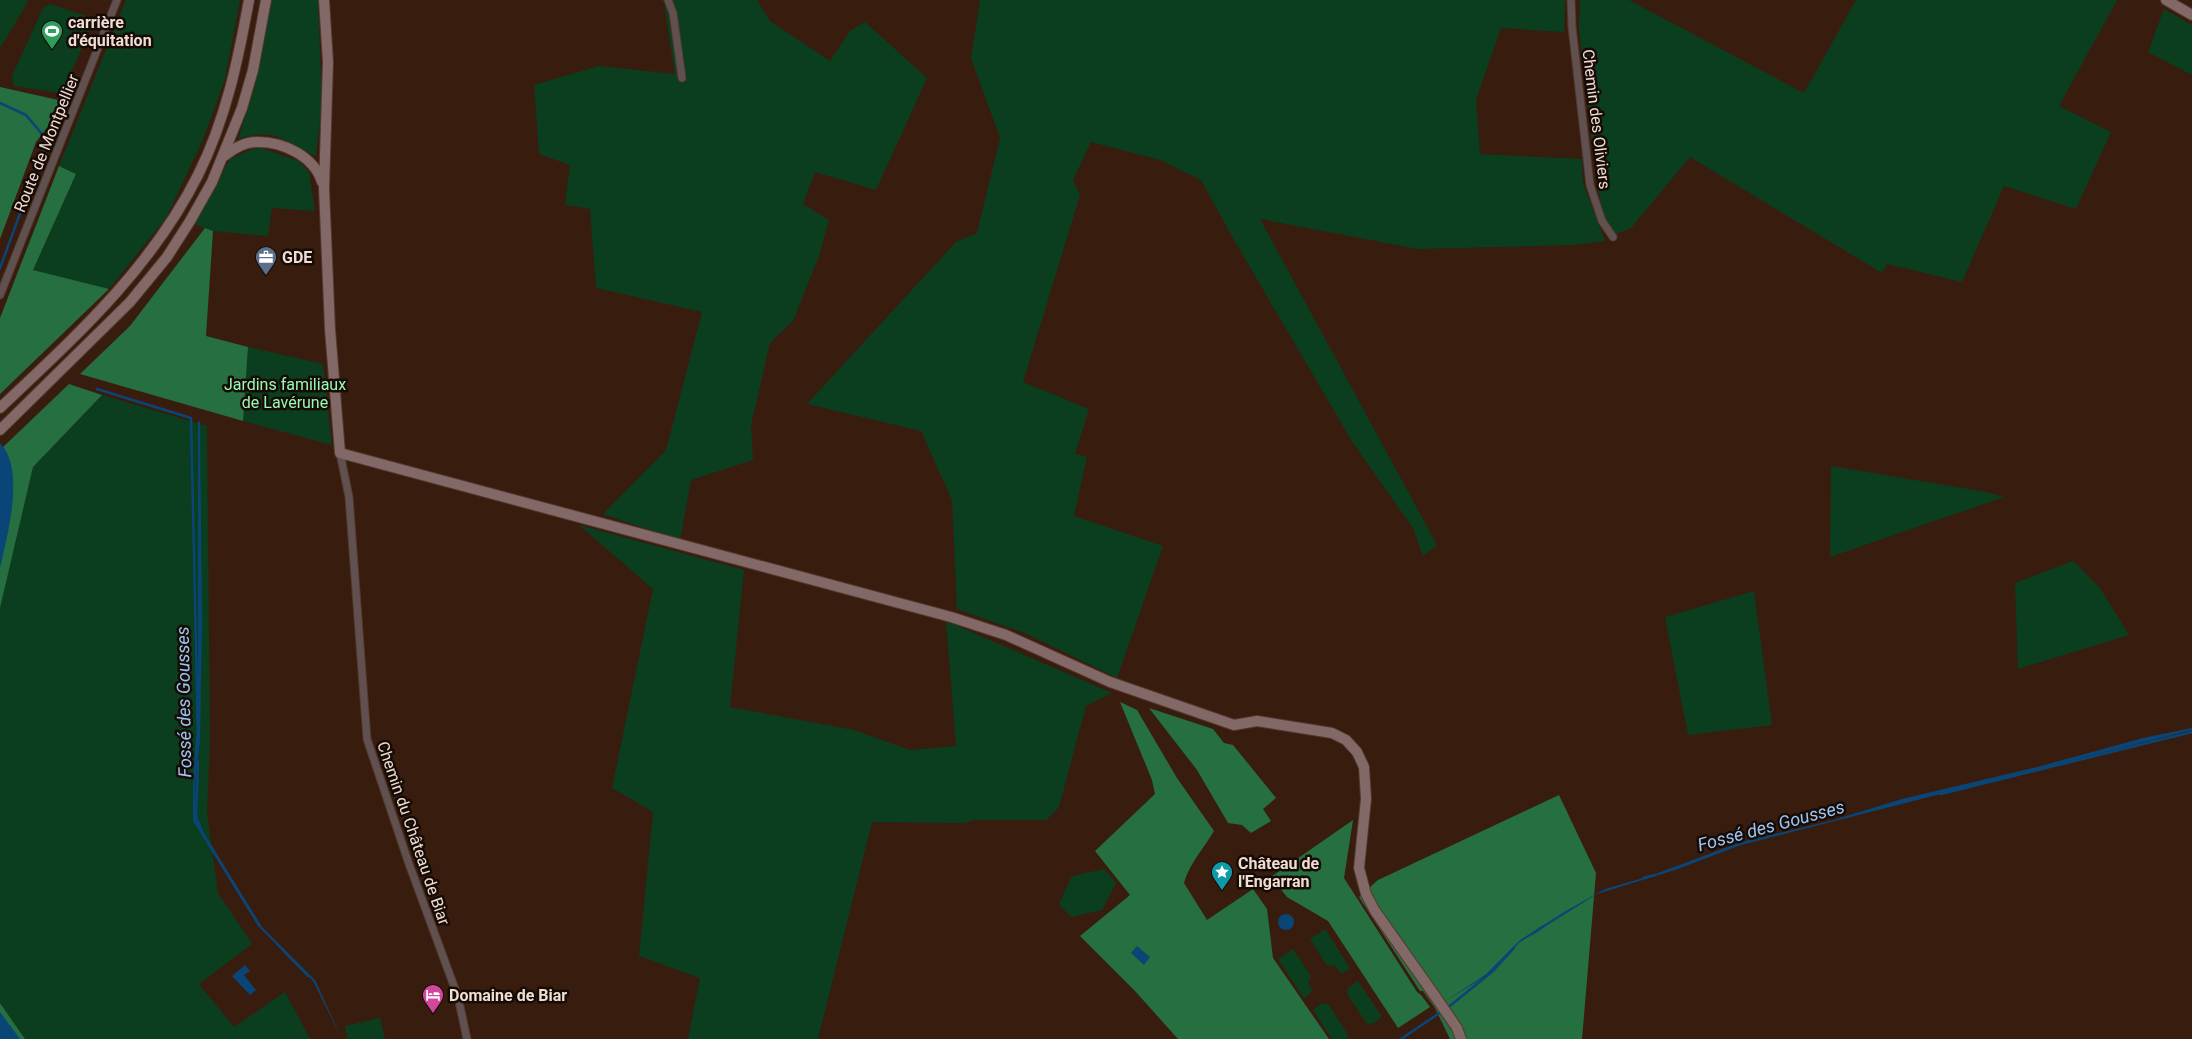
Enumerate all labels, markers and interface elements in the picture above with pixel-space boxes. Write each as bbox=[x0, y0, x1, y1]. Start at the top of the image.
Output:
place label: carrière d'équitation bbox=[68, 13, 152, 50]
sports icon: carrière d'équitation bbox=[40, 19, 64, 50]
street label: Chemin des Oliviers bbox=[1578, 48, 1615, 190]
street label: Route de Montpellier bbox=[10, 71, 83, 215]
office icon: GDE bbox=[254, 245, 278, 276]
place label: GDE bbox=[282, 248, 312, 267]
park label: Jardins familiaux de Lavérune bbox=[224, 375, 346, 412]
water label: Fossé des Gousses bbox=[172, 626, 195, 778]
street label: Chemin du Château de Biar bbox=[373, 739, 454, 928]
water label: Fossé des Gousses bbox=[1695, 796, 1847, 855]
place label: Château de l'Engarran bbox=[1238, 854, 1320, 891]
place icon: Château de l'Engarran bbox=[1210, 860, 1234, 891]
hotel icon: Domaine de Biar bbox=[421, 983, 445, 1014]
place label: Domaine de Biar bbox=[449, 986, 567, 1005]

